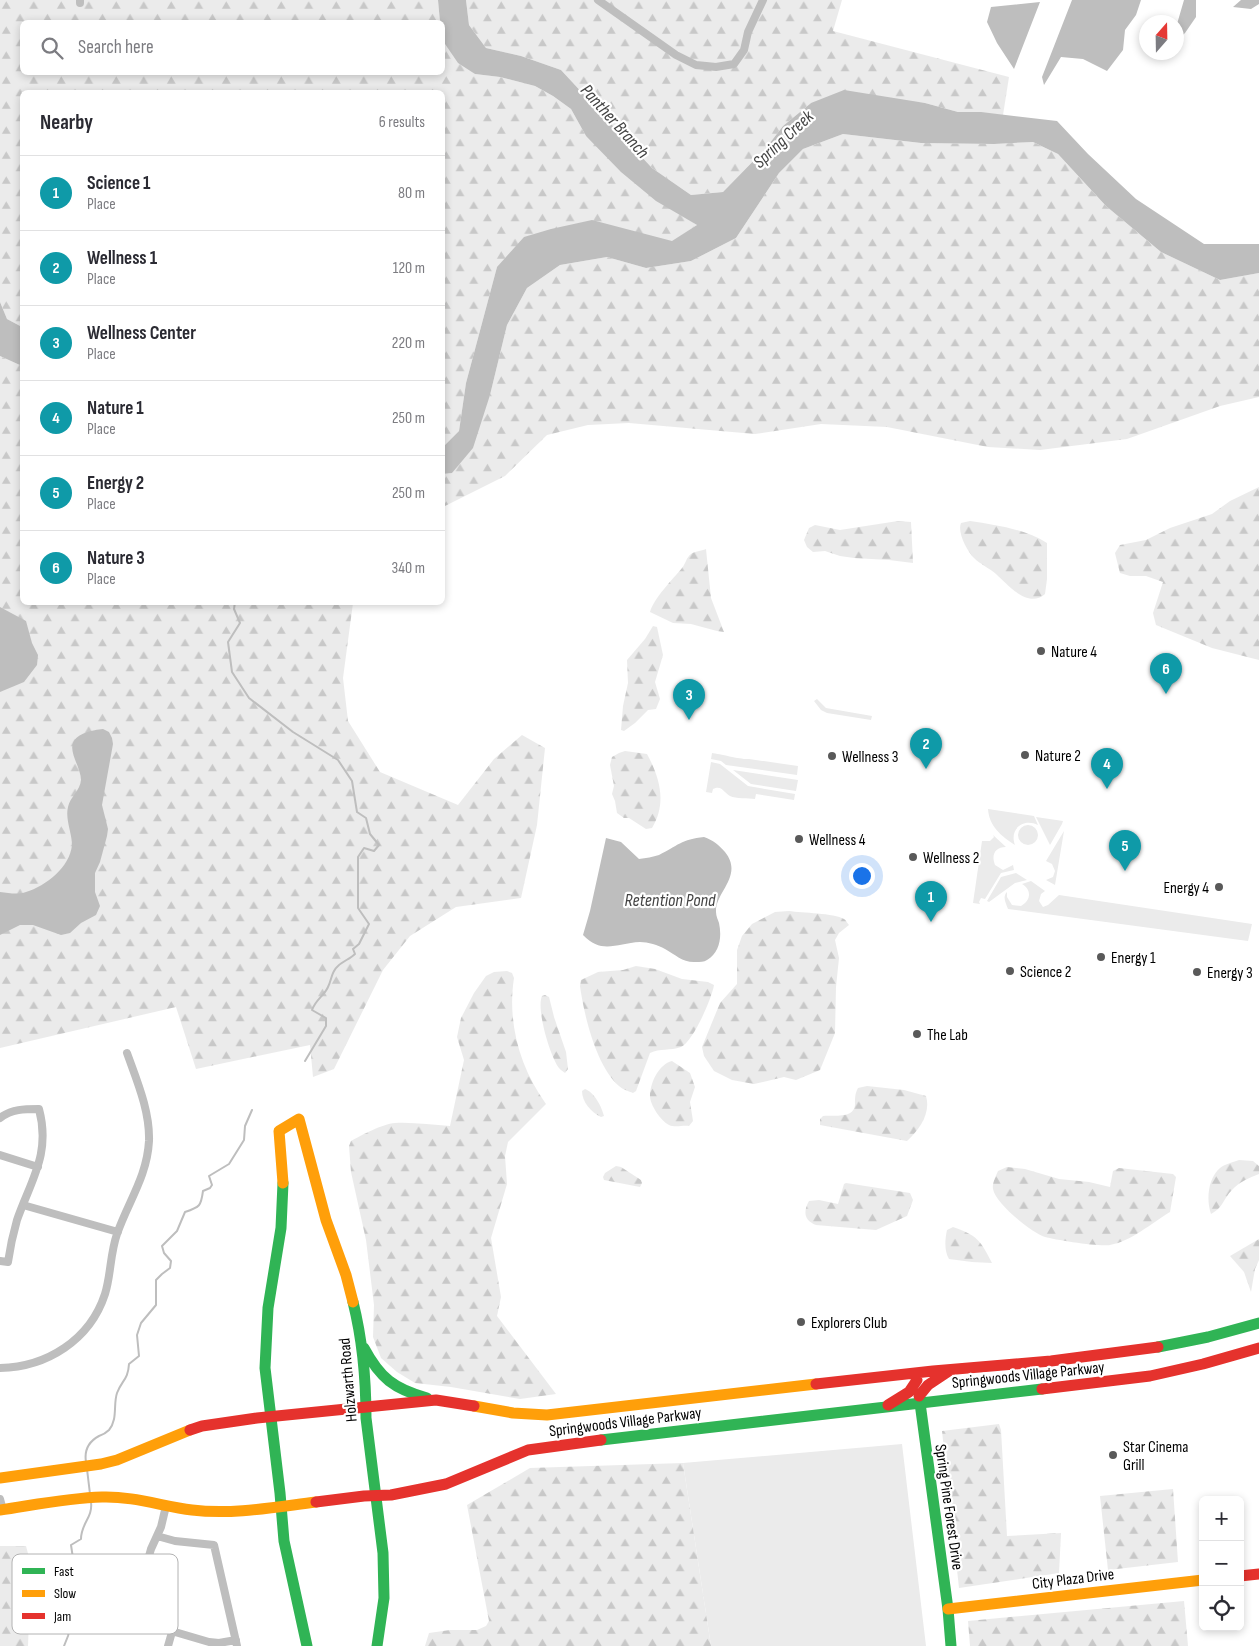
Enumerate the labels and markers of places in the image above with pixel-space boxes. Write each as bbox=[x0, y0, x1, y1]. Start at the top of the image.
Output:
place label: Nature 4 bbox=[1051, 643, 1097, 662]
marker: Nature 4 bbox=[1035, 645, 1047, 657]
pin: 6 bbox=[1150, 653, 1182, 694]
pin: 3 bbox=[673, 679, 705, 720]
pin: 2 bbox=[910, 728, 942, 769]
place label: Nature 2 bbox=[1035, 747, 1081, 766]
place label: Wellness 3 bbox=[842, 748, 898, 767]
pin: 4 bbox=[1091, 748, 1123, 789]
marker: Nature 2 bbox=[1019, 749, 1031, 761]
marker: Wellness 3 bbox=[826, 750, 838, 762]
pin: 5 bbox=[1109, 830, 1141, 871]
place label: Wellness 4 bbox=[809, 831, 866, 850]
marker: Wellness 4 bbox=[793, 833, 805, 845]
place label: Wellness 2 bbox=[923, 849, 979, 868]
marker: Wellness 2 bbox=[907, 851, 919, 863]
place label: Energy 4 bbox=[1163, 879, 1209, 898]
pin: 1 bbox=[915, 881, 947, 922]
marker: Energy 4 bbox=[1213, 881, 1225, 893]
place label: Energy 1 bbox=[1111, 949, 1156, 968]
marker: Energy 1 bbox=[1095, 951, 1107, 963]
place label: Science 2 bbox=[1020, 963, 1071, 982]
place label: Energy 3 bbox=[1207, 964, 1253, 983]
marker: Science 2 bbox=[1004, 965, 1016, 977]
marker: Energy 3 bbox=[1191, 966, 1203, 978]
place label: The Lab bbox=[927, 1026, 968, 1045]
marker: The Lab bbox=[911, 1028, 923, 1040]
place label: Explorers Club bbox=[811, 1314, 887, 1333]
marker: Explorers Club bbox=[795, 1316, 807, 1328]
place label: Star Cinema Grill bbox=[1123, 1438, 1188, 1475]
marker: Star Cinema Grill bbox=[1107, 1449, 1119, 1461]

